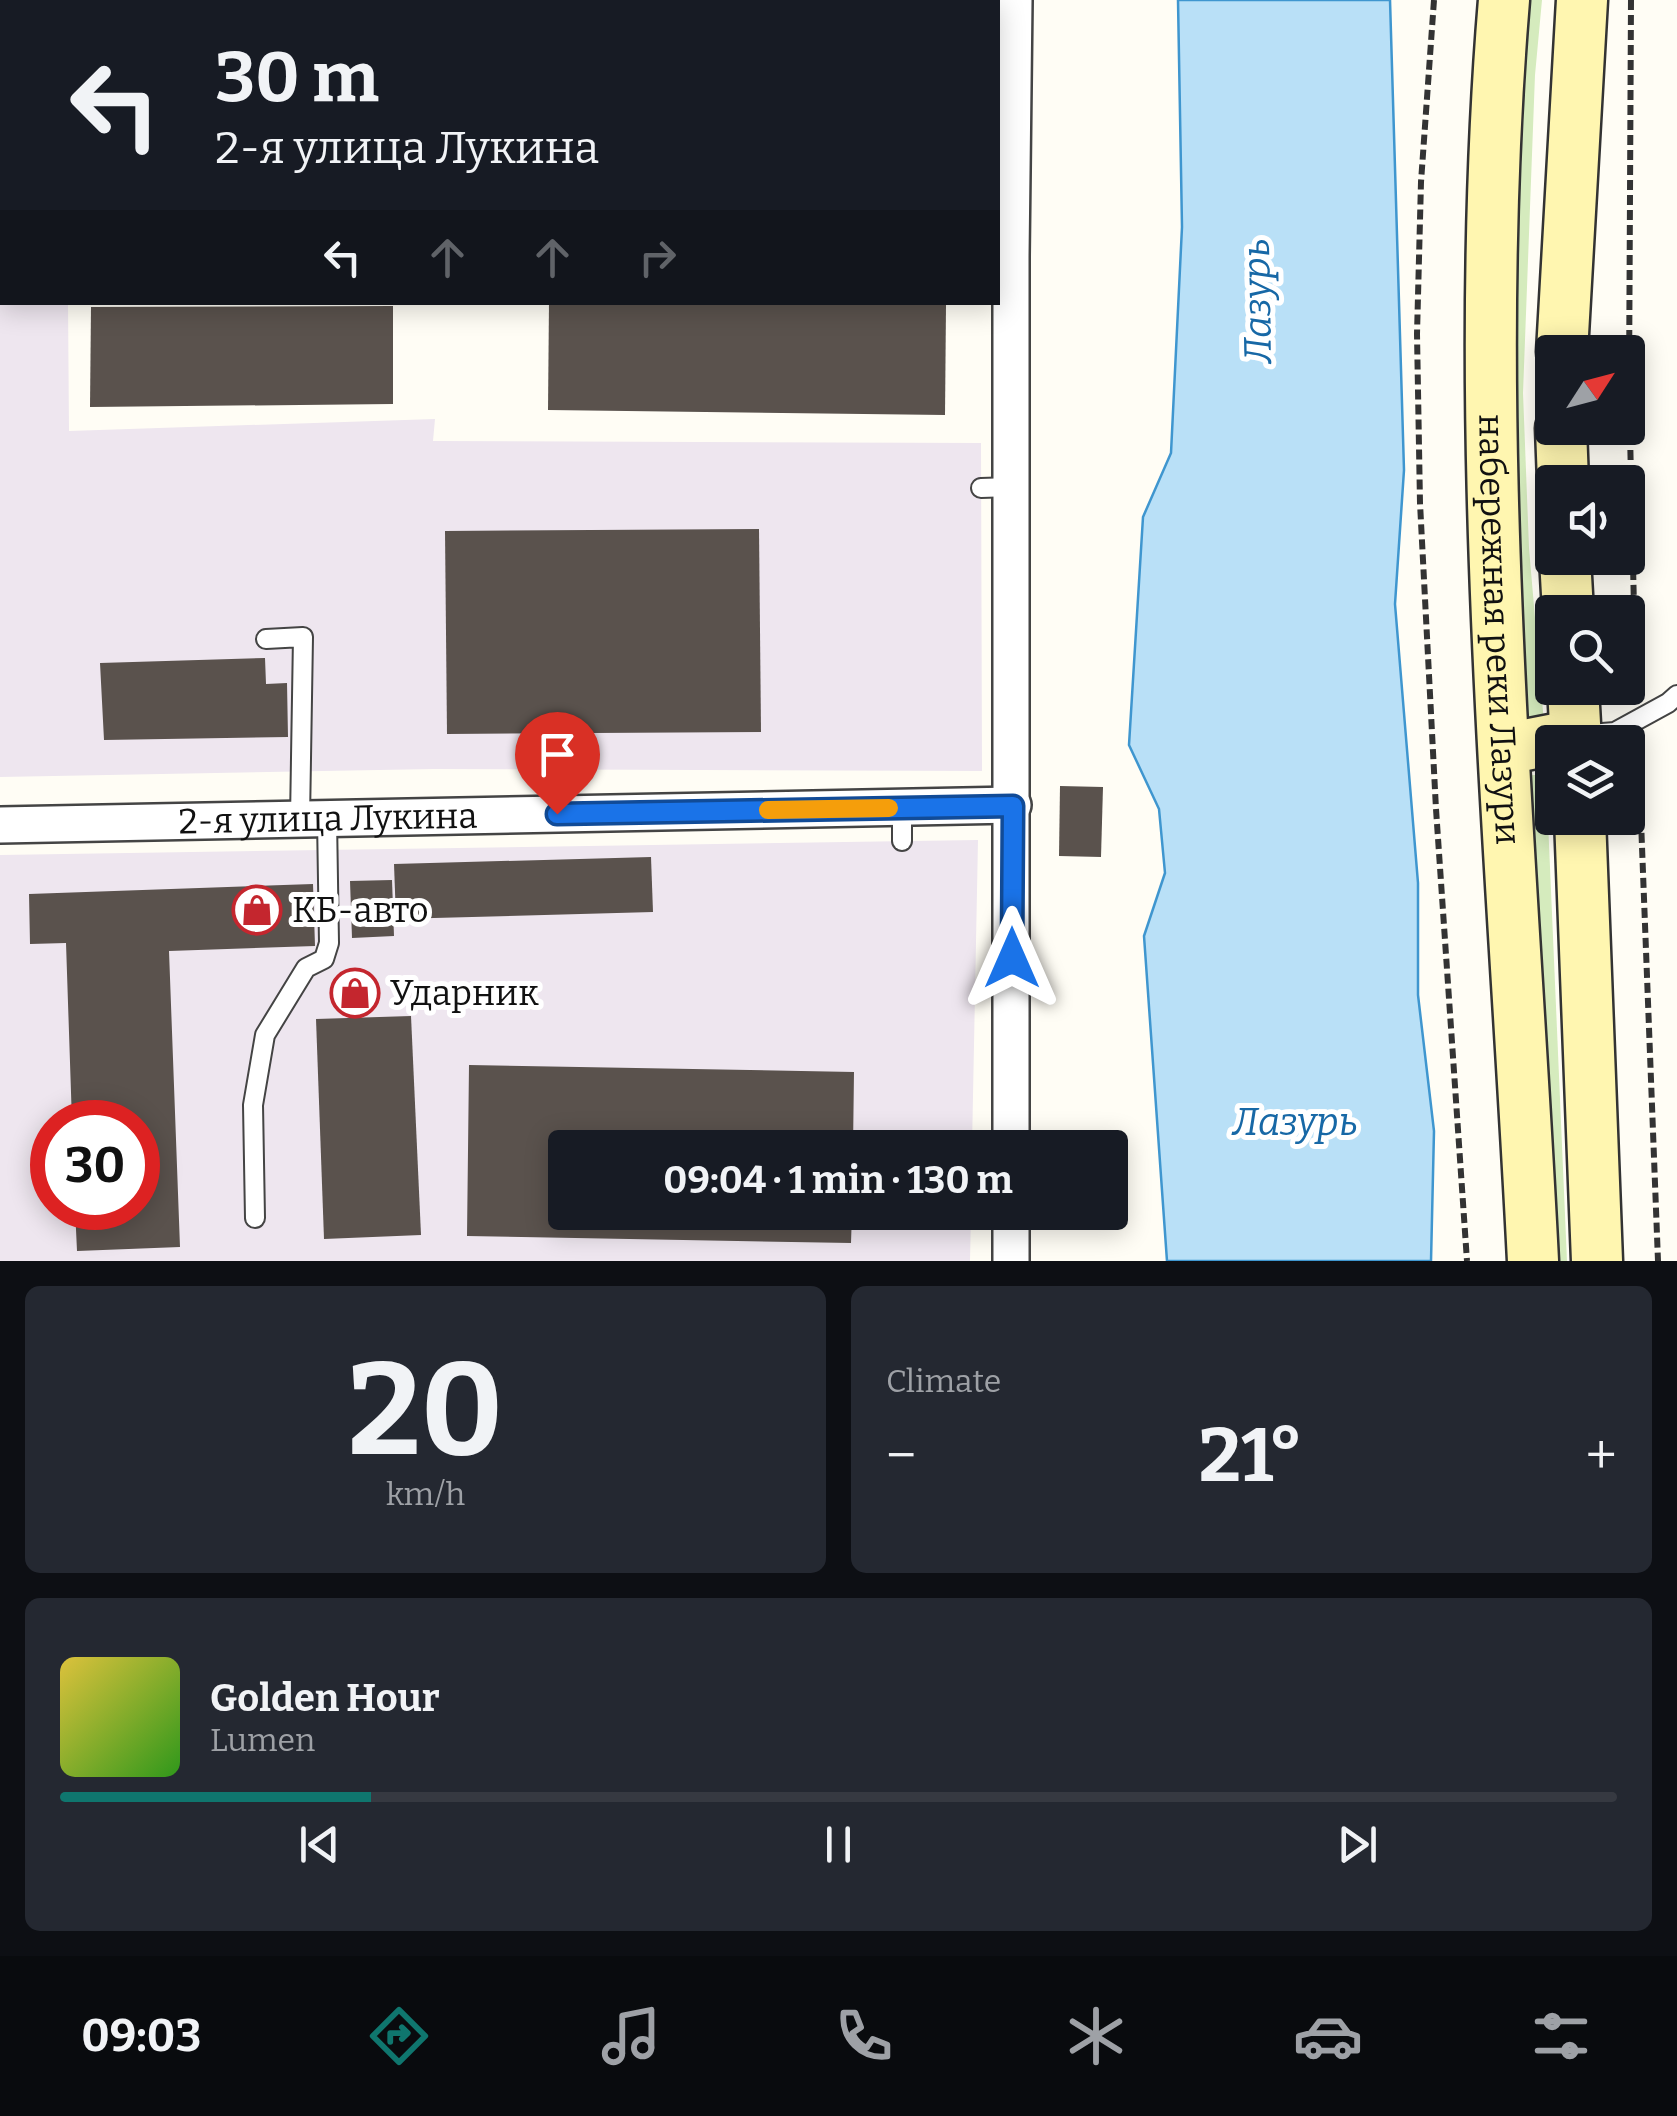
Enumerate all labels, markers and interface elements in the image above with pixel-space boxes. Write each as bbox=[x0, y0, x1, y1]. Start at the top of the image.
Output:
text: 30 m bbox=[215, 36, 379, 120]
icon: left bbox=[50, 40, 180, 170]
text: 2-я улица Лукина bbox=[215, 121, 599, 175]
icon: left bbox=[315, 230, 370, 285]
icon: ahead bbox=[420, 230, 475, 285]
icon: ahead bbox=[525, 230, 580, 285]
icon: right bbox=[630, 230, 685, 285]
water label: Лазурь bbox=[1233, 238, 1281, 366]
north arrow bbox=[1535, 335, 1645, 445]
map controls bbox=[1535, 335, 1645, 835]
street label: набережная реки Лазури bbox=[1470, 414, 1530, 846]
button: sound bbox=[1535, 465, 1645, 575]
button: search bbox=[1535, 595, 1645, 705]
pin bbox=[515, 712, 600, 815]
button: layers bbox=[1535, 725, 1645, 835]
icon: arrive bbox=[530, 727, 585, 782]
street label: 2-я улица Лукина bbox=[178, 795, 478, 842]
shop icon: КБ-авто bbox=[231, 884, 283, 936]
place label: КБ-авто bbox=[292, 889, 429, 931]
position arrow bbox=[960, 906, 1064, 1010]
shop icon: Ударник bbox=[329, 967, 381, 1019]
place label: Ударник bbox=[390, 972, 539, 1014]
water label: Лазурь bbox=[1231, 1099, 1358, 1145]
speed limit sign: 30 bbox=[30, 1100, 160, 1230]
text: 09:04 · 1 min · 130 m bbox=[663, 1157, 1013, 1203]
text: 20 bbox=[348, 1332, 503, 1488]
text: Climate bbox=[886, 1362, 1001, 1400]
text: 21° bbox=[1199, 1411, 1303, 1501]
text: − bbox=[886, 1423, 916, 1489]
text: + bbox=[1586, 1423, 1617, 1489]
text: km/h bbox=[386, 1475, 465, 1513]
text: Golden Hour bbox=[210, 1675, 440, 1721]
text: Lumen bbox=[210, 1721, 315, 1759]
icon: previous bbox=[292, 1817, 347, 1872]
icon: pause bbox=[811, 1817, 866, 1872]
icon: next bbox=[1330, 1817, 1385, 1872]
icon: directions bbox=[364, 2001, 434, 2071]
icon: music bbox=[596, 2001, 666, 2071]
icon: phone bbox=[829, 2001, 899, 2071]
icon: climate bbox=[1061, 2001, 1131, 2071]
icon: car bbox=[1293, 2001, 1363, 2071]
icon: filters bbox=[1526, 2001, 1596, 2071]
text: 09:03 bbox=[81, 2009, 201, 2063]

